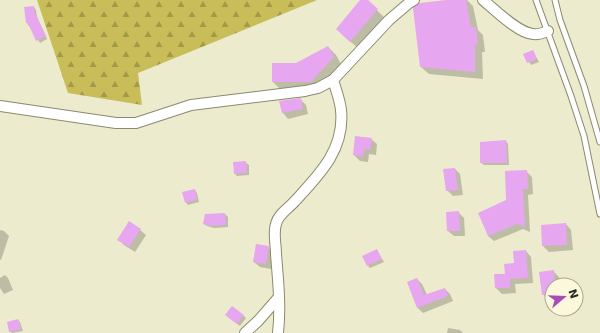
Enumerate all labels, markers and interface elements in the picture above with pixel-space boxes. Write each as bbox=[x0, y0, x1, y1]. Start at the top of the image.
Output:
north arrow bbox=[544, 277, 584, 317]
text: N bbox=[565, 287, 581, 300]

